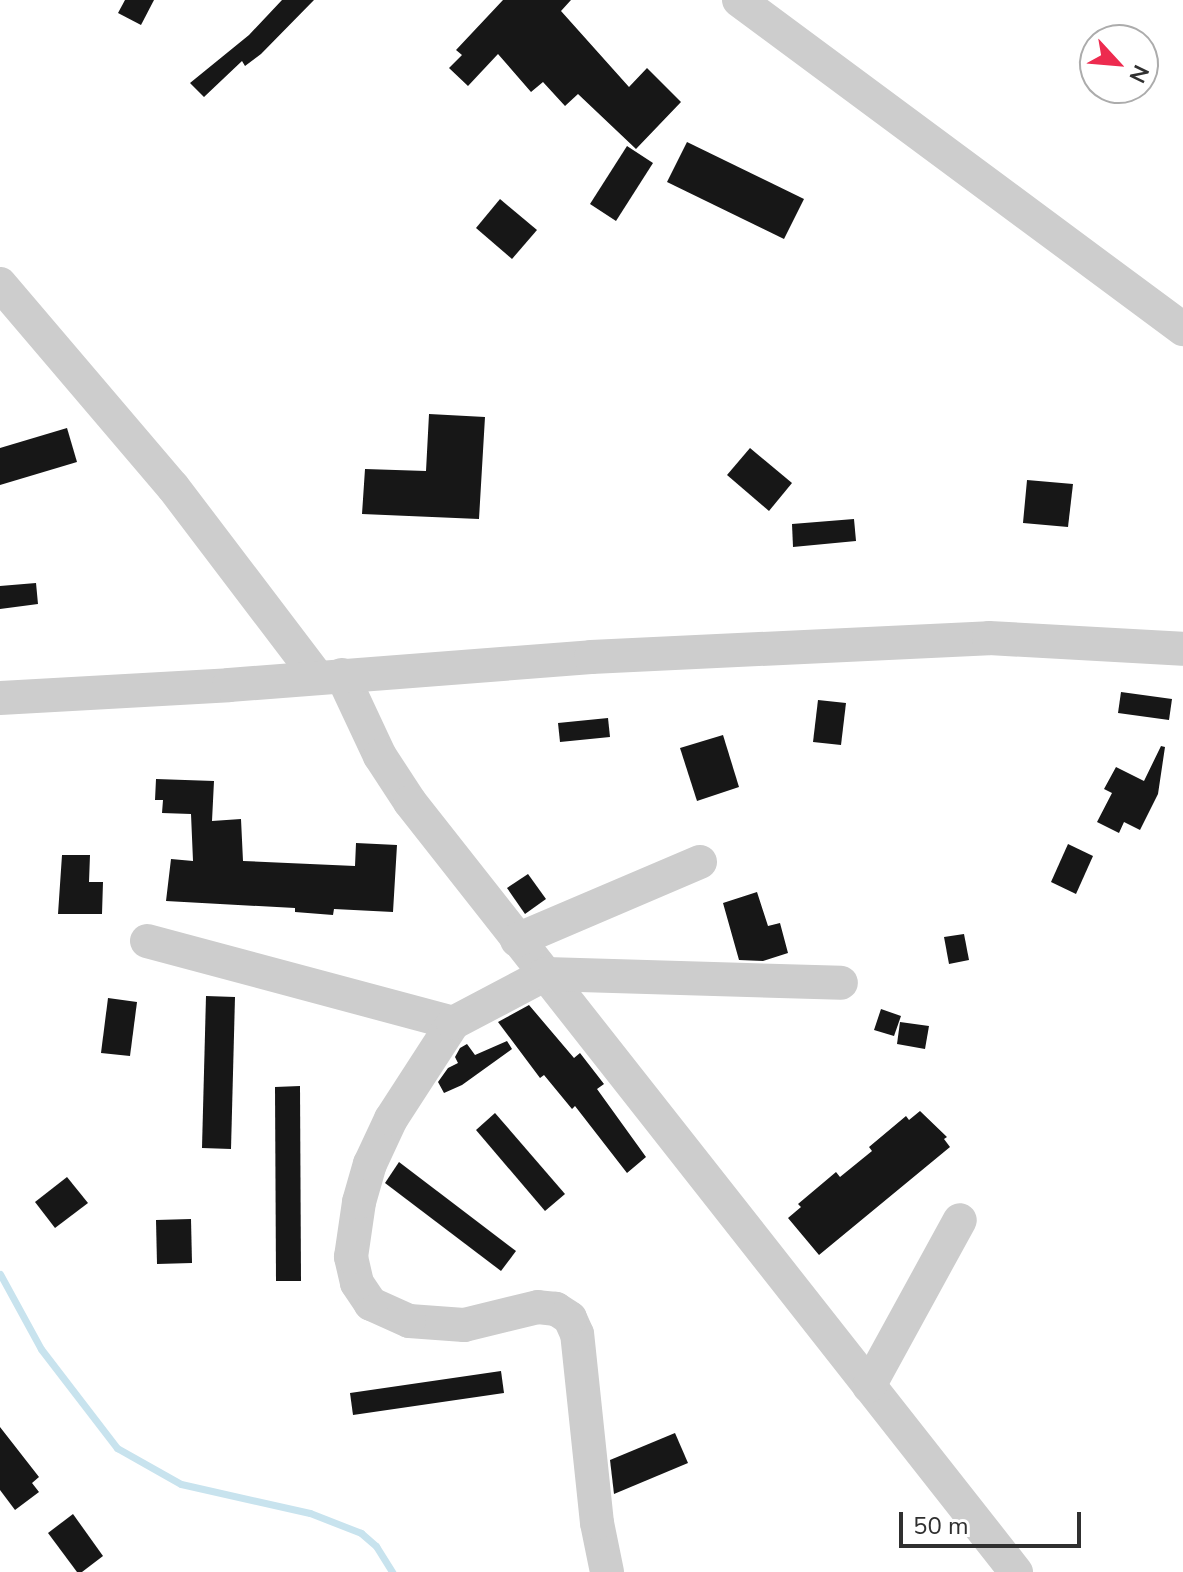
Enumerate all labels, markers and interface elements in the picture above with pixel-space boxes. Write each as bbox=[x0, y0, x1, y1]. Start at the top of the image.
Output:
north arrow bbox=[1079, 24, 1159, 104]
text: N bbox=[1122, 60, 1156, 88]
scale bar bbox=[903, 1496, 1085, 1546]
text: 50 m bbox=[913, 1510, 969, 1542]

